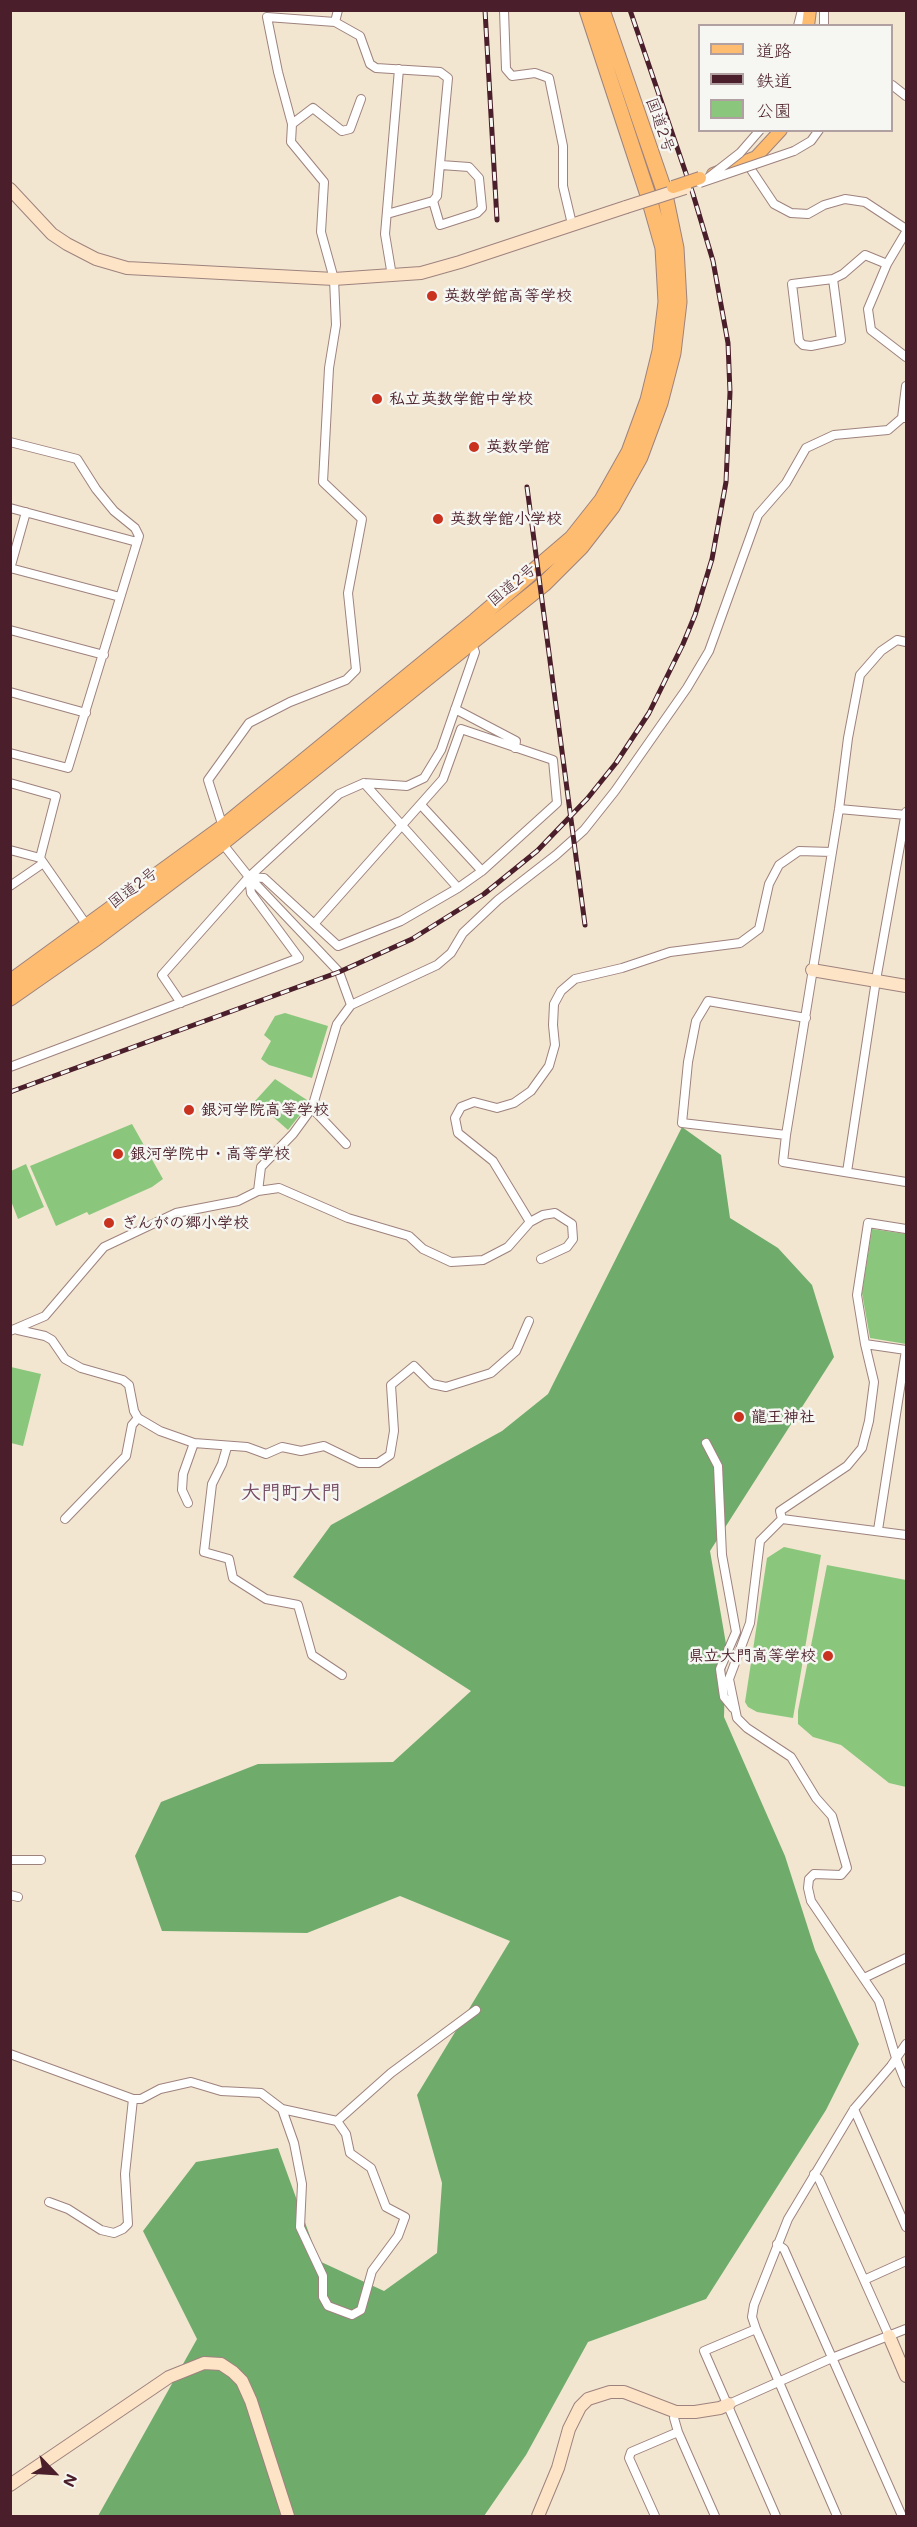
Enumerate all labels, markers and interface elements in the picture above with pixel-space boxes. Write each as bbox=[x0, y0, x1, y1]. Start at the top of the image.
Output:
legend bbox=[698, 24, 893, 132]
text: 道路 bbox=[756, 38, 792, 62]
text: 鉄道 bbox=[756, 68, 792, 92]
street label: 国道2号 bbox=[642, 95, 678, 155]
text: 公園 bbox=[756, 98, 792, 122]
place label: 英数学館高等学校 bbox=[444, 286, 572, 306]
marker: 英数学館高等学校 bbox=[425, 289, 439, 303]
place label: 私立英数学館中学校 bbox=[389, 389, 533, 409]
marker: 私立英数学館中学校 bbox=[370, 392, 384, 406]
place label: 英数学館 bbox=[486, 437, 550, 457]
marker: 英数学館 bbox=[467, 440, 481, 454]
place label: 英数学館小学校 bbox=[450, 509, 562, 529]
marker: 英数学館小学校 bbox=[431, 512, 445, 526]
street label: 国道2号 bbox=[484, 560, 540, 610]
street label: 国道2号 bbox=[104, 863, 162, 913]
place label: 銀河学院高等学校 bbox=[201, 1100, 329, 1120]
marker: 銀河学院高等学校 bbox=[182, 1103, 196, 1117]
place label: 銀河学院中・高等学校 bbox=[130, 1144, 290, 1164]
marker: 銀河学院中・高等学校 bbox=[111, 1147, 125, 1161]
place label: ぎんがの郷小学校 bbox=[121, 1213, 249, 1233]
marker: ぎんがの郷小学校 bbox=[102, 1216, 116, 1230]
place label: 龍王神社 bbox=[751, 1407, 815, 1427]
marker: 龍王神社 bbox=[732, 1410, 746, 1424]
district label: 大門町大門 bbox=[241, 1481, 341, 1505]
place label: 県立大門高等学校 bbox=[688, 1646, 816, 1666]
marker: 県立大門高等学校 bbox=[821, 1649, 835, 1663]
north arrow bbox=[24, 2443, 84, 2503]
text: N bbox=[59, 2471, 83, 2491]

